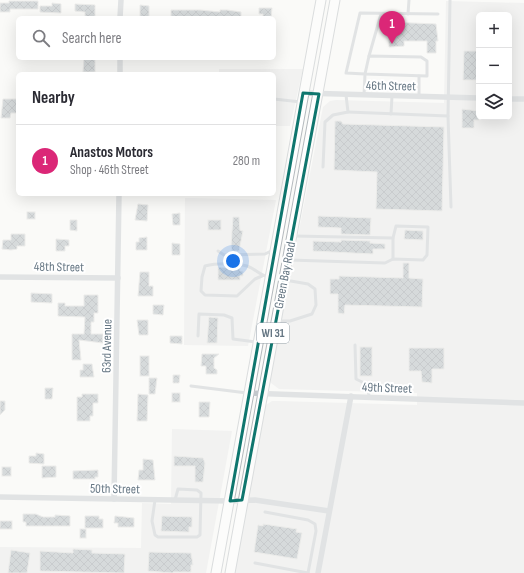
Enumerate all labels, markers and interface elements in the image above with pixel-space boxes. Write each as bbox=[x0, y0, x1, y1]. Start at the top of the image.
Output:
pin: 1 bbox=[379, 11, 405, 44]
map controls bbox=[476, 12, 512, 120]
button: + bbox=[476, 12, 512, 48]
search box bbox=[16, 16, 276, 60]
icon: search bbox=[30, 27, 52, 49]
text: Search here bbox=[62, 29, 122, 48]
button: − bbox=[476, 48, 512, 84]
street label: 46th Street bbox=[366, 78, 416, 94]
button: layers bbox=[476, 84, 512, 120]
text: Nearby bbox=[32, 88, 75, 108]
text: Anastos Motors bbox=[70, 143, 153, 162]
text: 1 bbox=[42, 153, 48, 169]
text: 280 m bbox=[233, 153, 260, 169]
text: Shop · 46th Street bbox=[70, 162, 149, 178]
street label: Green Bay Road bbox=[271, 240, 299, 310]
your location bbox=[223, 251, 243, 271]
street label: 48th Street bbox=[34, 259, 84, 275]
street label: 63rd Avenue bbox=[99, 319, 115, 373]
road number: WI 31 bbox=[257, 323, 289, 343]
street label: 49th Street bbox=[362, 379, 412, 397]
street label: 50th Street bbox=[90, 481, 140, 497]

